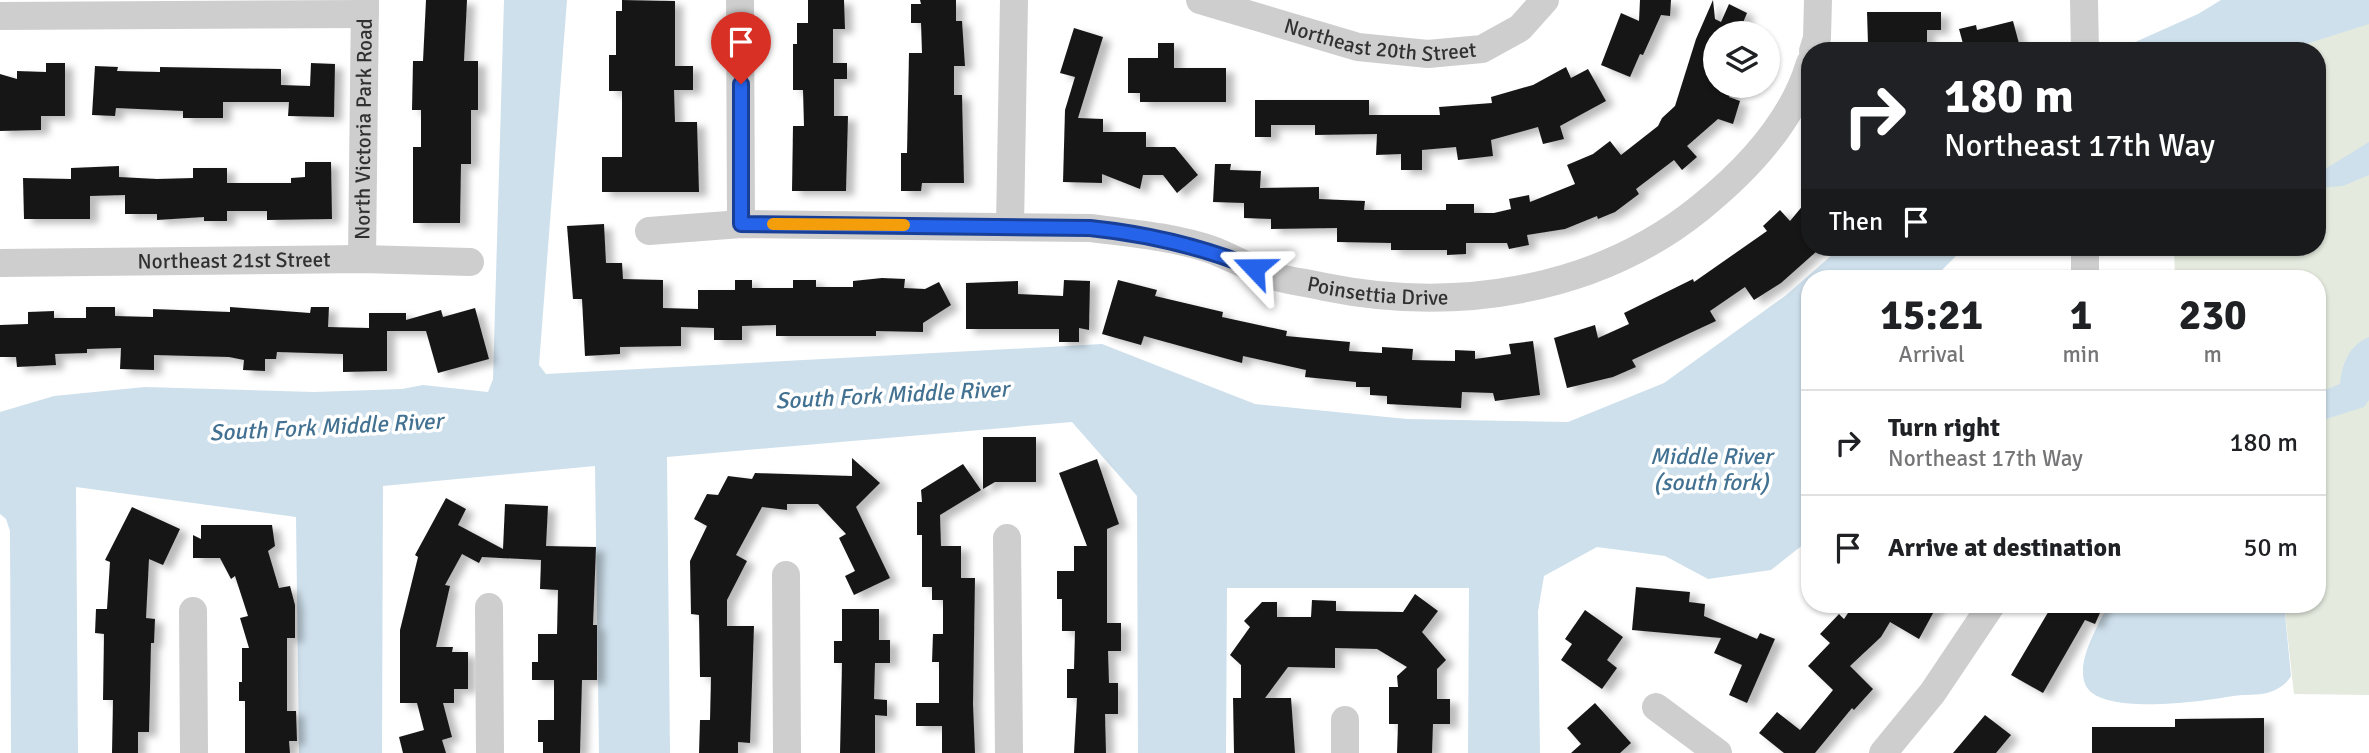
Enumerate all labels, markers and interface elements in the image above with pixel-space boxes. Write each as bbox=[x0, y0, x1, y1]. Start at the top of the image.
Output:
pin bbox=[711, 12.0, 771, 84]
street label: Northeast 20th Street bbox=[1281, 13, 1477, 67]
street label: North Victoria Park Road bbox=[349, 18, 378, 240]
map controls bbox=[1703, 21, 1780, 98]
button: layers bbox=[1703, 21, 1780, 98]
icon: arrive bbox=[722, 23, 760, 61]
text: 180 m bbox=[1944, 66, 2074, 126]
icon: right bbox=[1829, 70, 1920, 161]
text: Northeast 17th Way bbox=[1944, 126, 2215, 165]
icon: arrive bbox=[1897, 203, 1935, 241]
text: Then bbox=[1829, 206, 1883, 238]
position arrow bbox=[1217, 231, 1291, 305]
street label: Northeast 21st Street bbox=[137, 246, 331, 274]
street label: Poinsettia Drive bbox=[1305, 271, 1449, 311]
text: 15:21 bbox=[1880, 290, 1983, 341]
text: 1 bbox=[2070, 290, 2092, 341]
text: 230 bbox=[2179, 290, 2247, 341]
text: Arrival bbox=[1899, 340, 1965, 369]
text: min bbox=[2062, 340, 2100, 369]
text: m bbox=[2204, 340, 2222, 369]
water label: South Fork Middle River bbox=[775, 374, 1013, 416]
water label: South Fork Middle River bbox=[209, 406, 447, 448]
text: Turn right bbox=[1888, 412, 2000, 444]
icon: right bbox=[1829, 424, 1867, 462]
text: 180 m bbox=[2229, 427, 2298, 459]
water label: Middle River (south fork) bbox=[1650, 442, 1776, 497]
text: Northeast 17th Way bbox=[1888, 444, 2083, 473]
icon: arrive bbox=[1829, 529, 1867, 567]
text: Arrive at destination bbox=[1888, 532, 2121, 564]
text: 50 m bbox=[2243, 532, 2298, 564]

